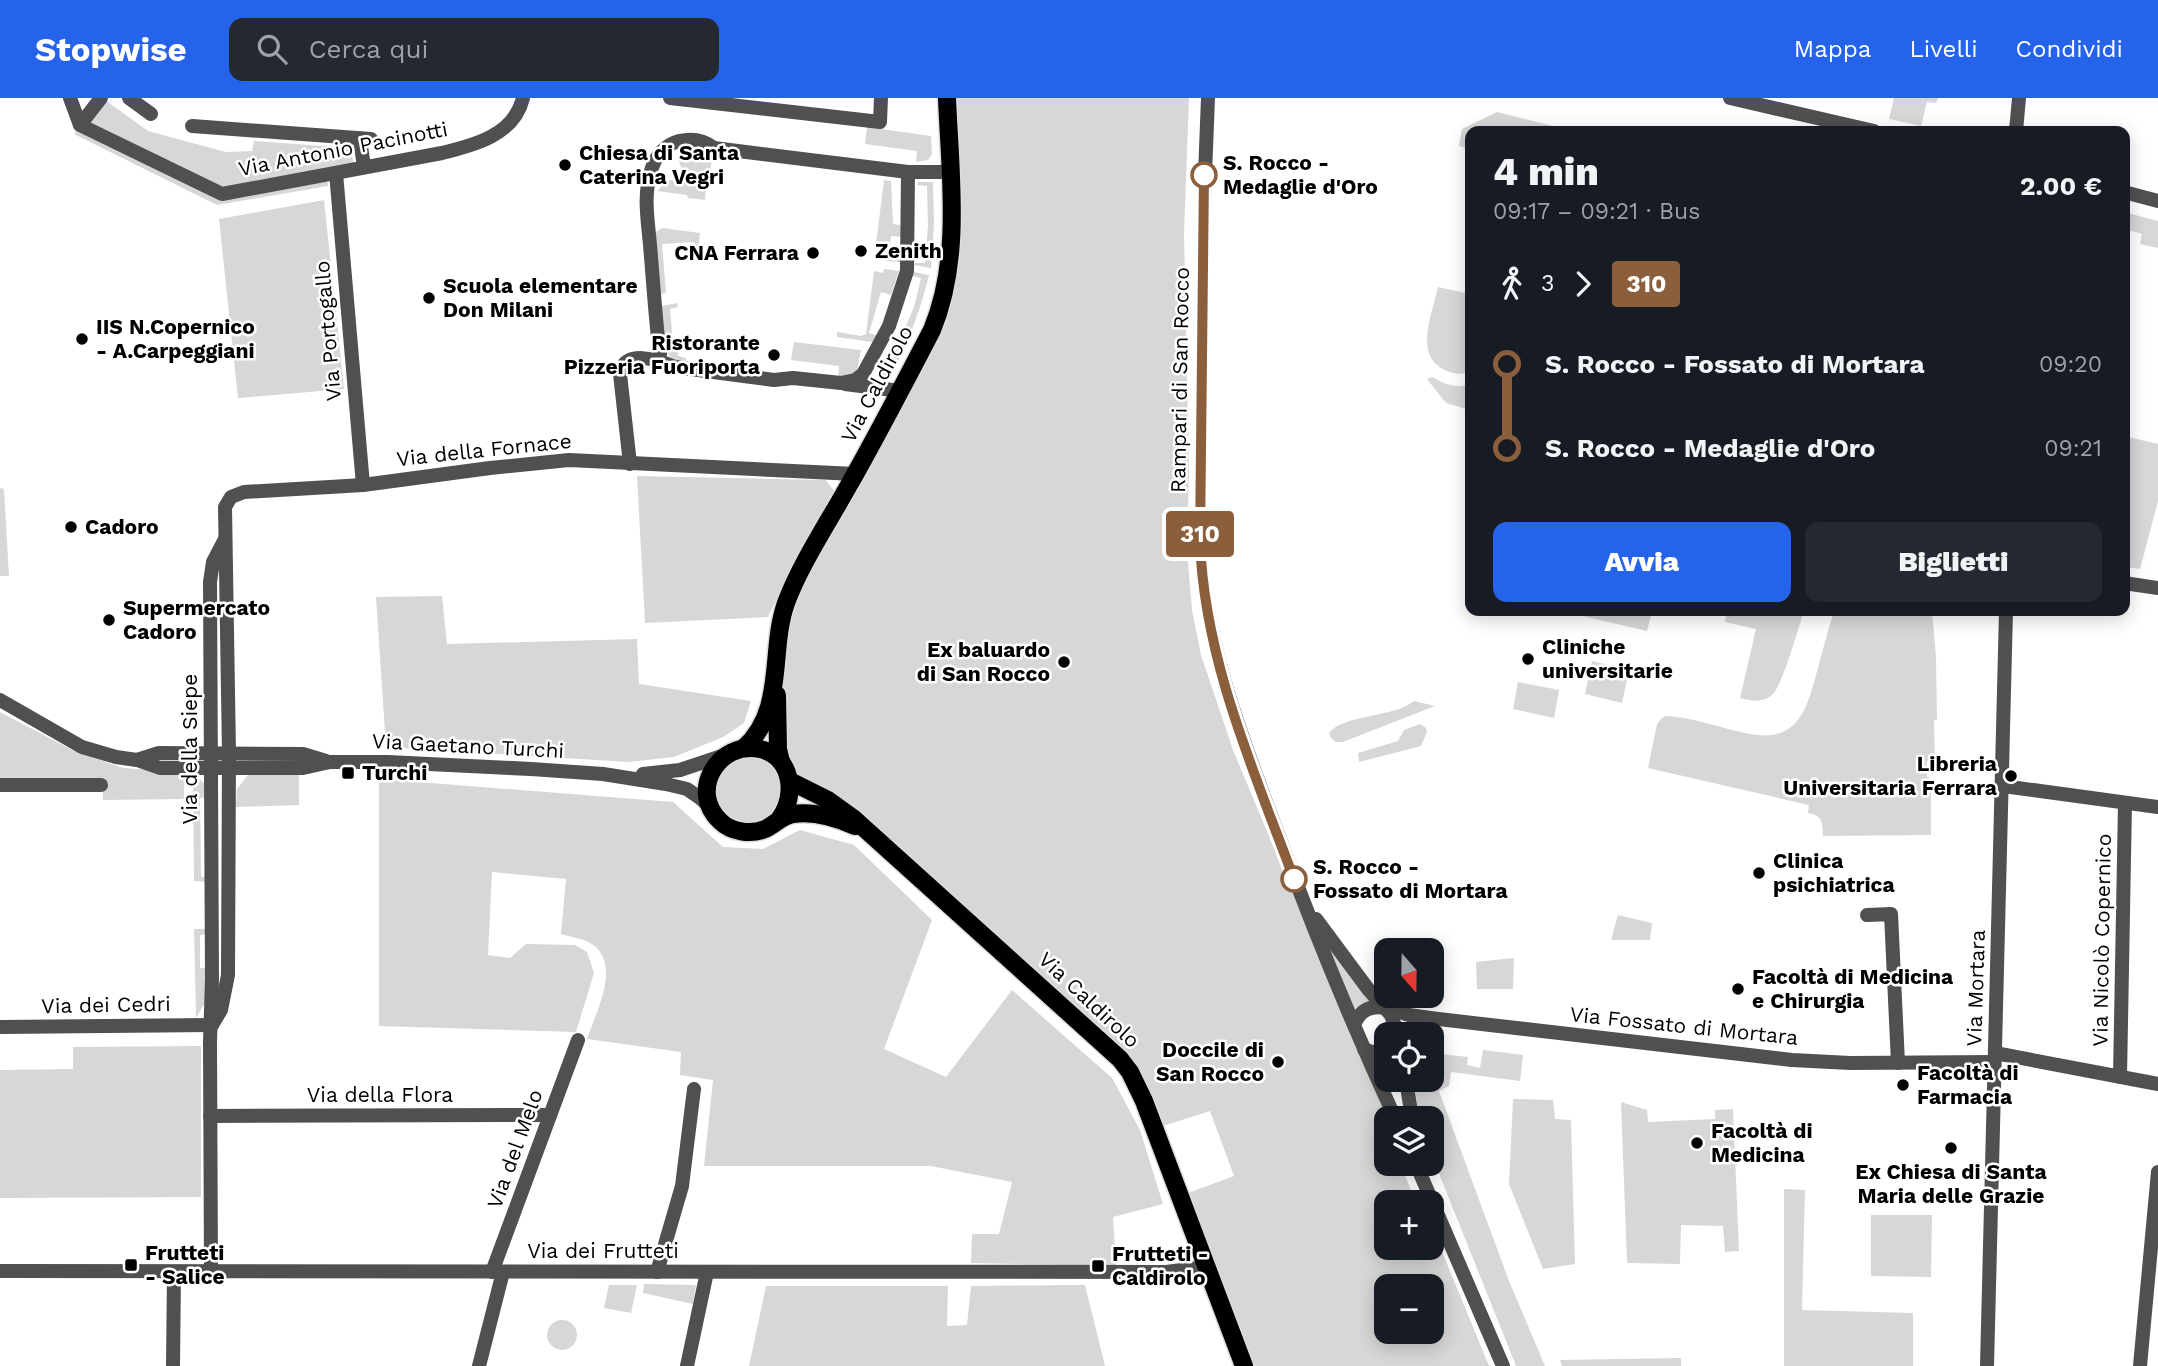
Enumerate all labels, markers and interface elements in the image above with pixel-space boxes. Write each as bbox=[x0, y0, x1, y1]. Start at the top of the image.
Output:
search box bbox=[229, 18, 719, 81]
text: Stopwise bbox=[35, 30, 187, 69]
icon: search bbox=[253, 30, 291, 68]
text: Cerca qui bbox=[309, 34, 428, 64]
text: Mappa bbox=[1794, 35, 1871, 63]
text: Livelli bbox=[1909, 35, 1978, 63]
text: Condividi bbox=[2016, 35, 2123, 63]
street label: Via Antonio Pacinotti bbox=[236, 116, 450, 181]
place label: Chiesa di Santa Caterina Vegri bbox=[579, 140, 740, 189]
place label: S. Rocco - Medaglie d'Oro bbox=[1223, 150, 1378, 199]
text: 4 min bbox=[1493, 150, 1599, 194]
marker: Chiesa di Santa Caterina Vegri bbox=[557, 157, 573, 173]
marker: S. Rocco - Medaglie d'Oro bbox=[1191, 162, 1217, 188]
text: 2.00 € bbox=[2020, 171, 2102, 201]
text: 09:17 – 09:21 · Bus bbox=[1493, 198, 1700, 225]
place label: Zenith bbox=[875, 238, 942, 263]
place label: CNA Ferrara bbox=[674, 240, 800, 265]
marker: Zenith bbox=[853, 243, 869, 259]
marker: CNA Ferrara bbox=[805, 245, 821, 261]
street label: Via Portogallo bbox=[309, 260, 346, 402]
icon: walk bbox=[1493, 265, 1531, 303]
icon: forward bbox=[1564, 265, 1602, 303]
street label: Rampari di San Rocco bbox=[1165, 267, 1194, 493]
text: 3 bbox=[1541, 270, 1554, 297]
text: 310 bbox=[1626, 270, 1666, 298]
place label: Scuola elementare Don Milani bbox=[443, 273, 638, 322]
marker: Scuola elementare Don Milani bbox=[421, 290, 437, 306]
place label: IIS N.Copernico - A.Carpeggiani bbox=[96, 314, 255, 363]
street label: Via Caldirolo bbox=[835, 321, 918, 447]
place label: Ristorante Pizzeria Fuoriporta bbox=[564, 330, 761, 379]
marker: IIS N.Copernico - A.Carpeggiani bbox=[74, 331, 90, 347]
marker: Ristorante Pizzeria Fuoriporta bbox=[766, 347, 782, 363]
text: S. Rocco - Fossato di Mortara bbox=[1545, 349, 1925, 379]
text: 09:20 bbox=[2039, 351, 2102, 378]
street label: Via della Fornace bbox=[395, 428, 573, 471]
text: S. Rocco - Medaglie d'Oro bbox=[1545, 433, 1875, 463]
text: 09:21 bbox=[2044, 435, 2102, 462]
line badge: 310 bbox=[1160, 511, 1240, 557]
place label: Cadoro bbox=[85, 514, 159, 539]
marker: Cadoro bbox=[63, 519, 79, 535]
text: 310 bbox=[1180, 520, 1220, 548]
button: Avvia bbox=[1493, 522, 1791, 602]
button: Biglietti bbox=[1805, 522, 2102, 602]
place label: Supermercato Cadoro bbox=[123, 595, 270, 644]
marker: Supermercato Cadoro bbox=[101, 612, 117, 628]
place label: Cliniche universitarie bbox=[1542, 634, 1673, 683]
place label: Ex baluardo di San Rocco bbox=[917, 637, 1050, 686]
marker: Cliniche universitarie bbox=[1520, 651, 1536, 667]
marker: Ex baluardo di San Rocco bbox=[1056, 654, 1072, 670]
street label: Via della Siepe bbox=[177, 674, 202, 824]
street label: Via Gaetano Turchi bbox=[371, 728, 565, 763]
place label: Libreria Universitaria Ferrara bbox=[1783, 751, 1998, 800]
place label: Turchi bbox=[362, 760, 427, 785]
marker: Turchi bbox=[340, 765, 356, 781]
marker: Libreria Universitaria Ferrara bbox=[2003, 768, 2019, 784]
street label: Via Nicolò Copernico bbox=[2087, 833, 2116, 1047]
place label: Clinica psichiatrica bbox=[1773, 848, 1895, 897]
place label: S. Rocco - Fossato di Mortara bbox=[1313, 854, 1508, 903]
marker: Clinica psichiatrica bbox=[1751, 865, 1767, 881]
marker: S. Rocco - Fossato di Mortara bbox=[1281, 866, 1307, 892]
street label: Via Mortara bbox=[1961, 929, 1990, 1047]
north arrow bbox=[1374, 938, 1444, 1008]
map controls bbox=[1374, 938, 1444, 1344]
street label: Via Caldirolo bbox=[1034, 946, 1145, 1053]
place label: Facoltà di Medicina e Chirurgia bbox=[1752, 964, 1954, 1013]
marker: Facoltà di Medicina e Chirurgia bbox=[1730, 981, 1746, 997]
street label: Via dei Cedri bbox=[41, 991, 171, 1018]
street label: Via Fossato di Mortara bbox=[1569, 1001, 1799, 1050]
button: locate bbox=[1374, 1022, 1444, 1092]
place label: Doccile di San Rocco bbox=[1156, 1037, 1264, 1086]
marker: Doccile di San Rocco bbox=[1270, 1054, 1286, 1070]
place label: Facoltà di Farmacia bbox=[1917, 1060, 2019, 1109]
marker: Facoltà di Farmacia bbox=[1895, 1077, 1911, 1093]
street label: Via della Flora bbox=[307, 1082, 453, 1107]
street label: Via del Melo bbox=[481, 1086, 548, 1212]
button: layers bbox=[1374, 1106, 1444, 1176]
place label: Facoltà di Medicina bbox=[1711, 1118, 1813, 1167]
marker: Facoltà di Medicina bbox=[1689, 1135, 1705, 1151]
marker: Ex Chiesa di Santa Maria delle Grazie bbox=[1943, 1140, 1959, 1156]
place label: Ex Chiesa di Santa Maria delle Grazie bbox=[1855, 1159, 2048, 1208]
button: + bbox=[1374, 1190, 1444, 1260]
street label: Via dei Frutteti bbox=[527, 1238, 679, 1263]
place label: Frutteti - Salice bbox=[145, 1240, 225, 1289]
place label: Frutteti - Caldirolo bbox=[1112, 1241, 1209, 1290]
marker: Frutteti - Salice bbox=[123, 1257, 139, 1273]
marker: Frutteti - Caldirolo bbox=[1090, 1258, 1106, 1274]
button: − bbox=[1374, 1274, 1444, 1344]

